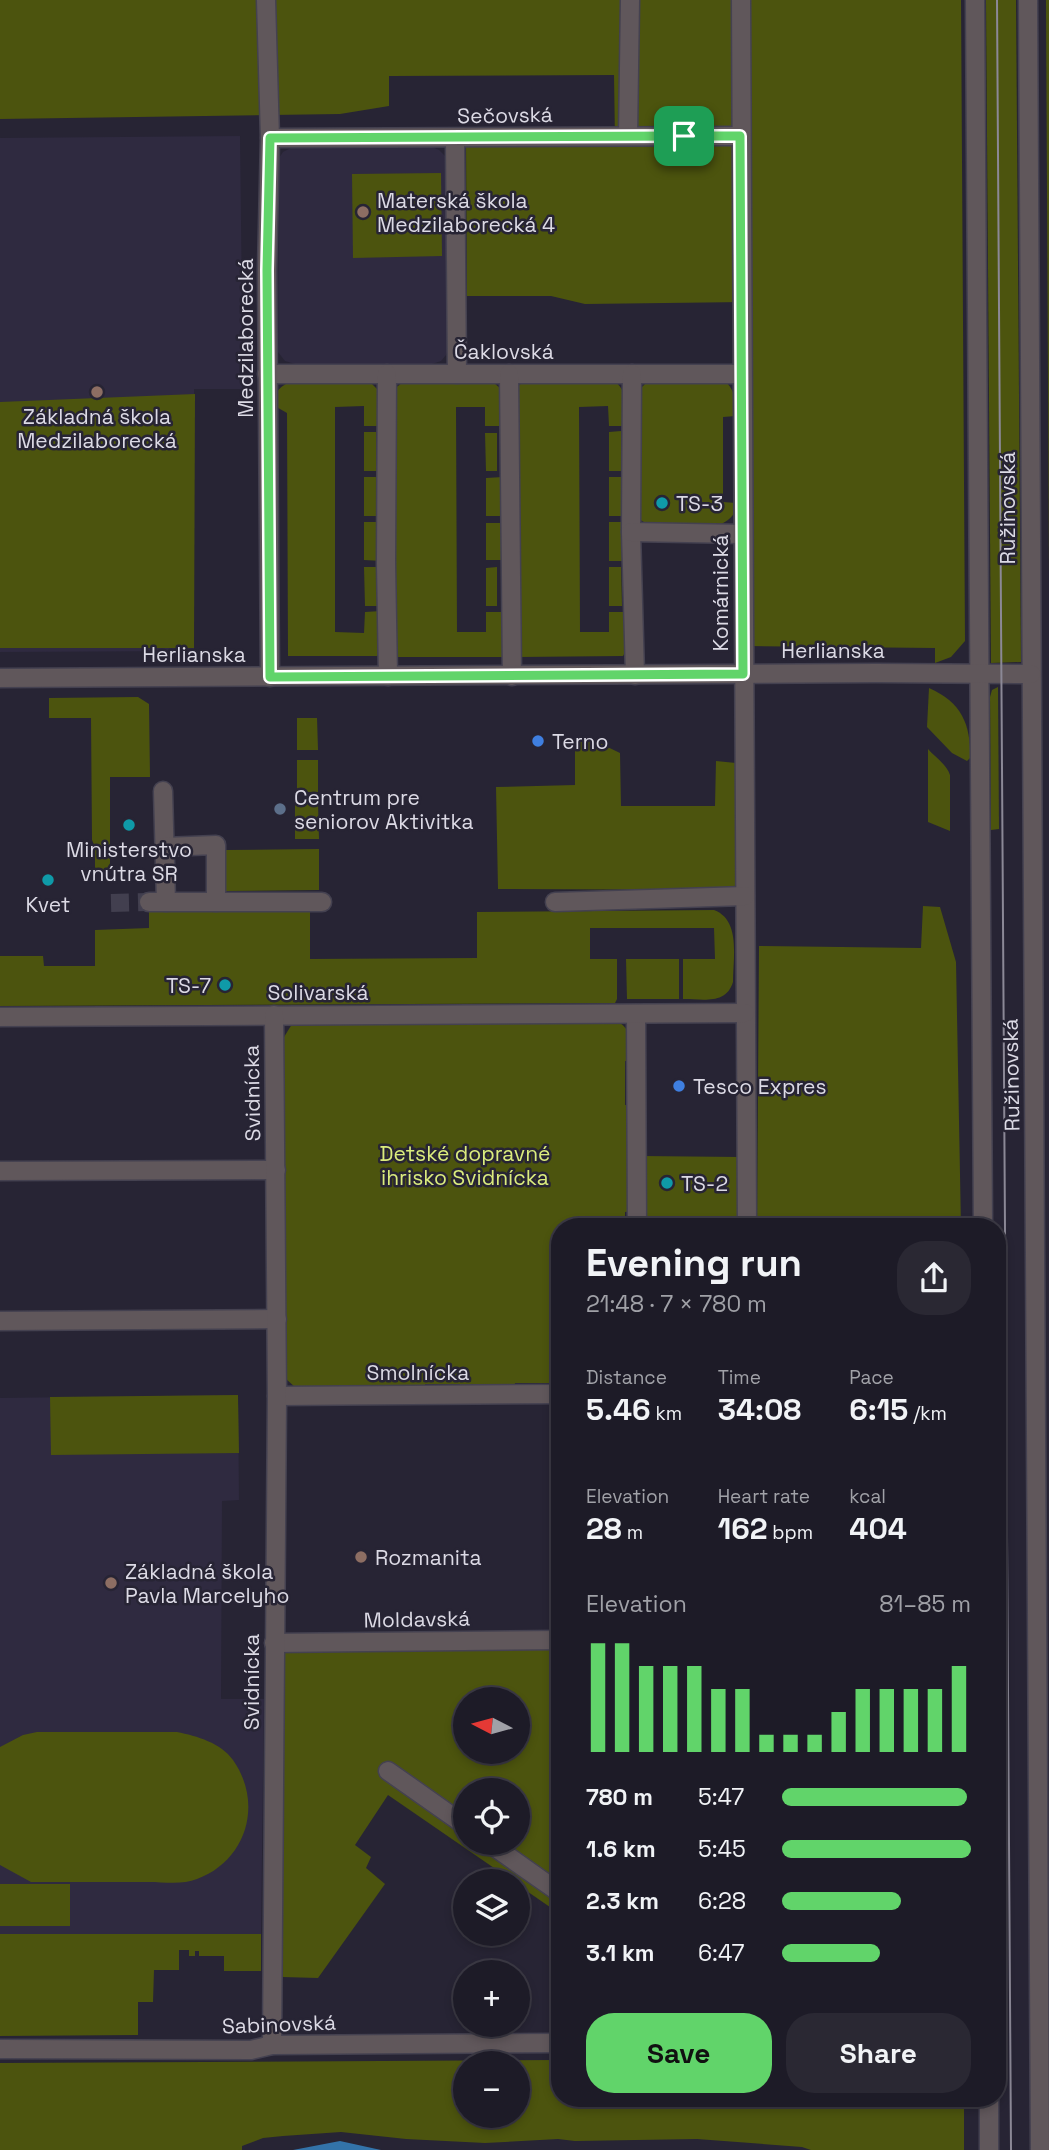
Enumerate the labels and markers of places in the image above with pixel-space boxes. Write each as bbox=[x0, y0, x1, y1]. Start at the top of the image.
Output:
pin bbox=[654, 106, 714, 166]
place label: Materská škola Medzilaborecká 4 bbox=[377, 187, 555, 238]
marker: Materská škola Medzilaborecká 4 bbox=[355, 204, 371, 220]
marker: Základná škola Medzilaborecká bbox=[89, 384, 105, 400]
place label: Základná škola Medzilaborecká bbox=[17, 403, 177, 454]
place label: TS-3 bbox=[676, 490, 723, 517]
marker: TS-3 bbox=[654, 495, 670, 511]
place label: Terno bbox=[552, 728, 608, 755]
marker: Terno bbox=[530, 733, 546, 749]
place label: Centrum pre seniorov Aktivitka bbox=[294, 784, 474, 835]
marker: Centrum pre seniorov Aktivitka bbox=[272, 801, 288, 817]
marker: Ministerstvo vnútra SR bbox=[121, 817, 137, 833]
place label: Ministerstvo vnútra SR bbox=[66, 836, 192, 887]
marker: Kvet bbox=[40, 872, 56, 888]
place label: Kvet bbox=[26, 891, 70, 918]
place label: TS-7 bbox=[166, 972, 211, 999]
marker: TS-7 bbox=[217, 977, 233, 993]
place label: Tesco Expres bbox=[693, 1073, 827, 1100]
marker: Tesco Expres bbox=[671, 1078, 687, 1094]
place label: TS-2 bbox=[681, 1170, 728, 1197]
marker: TS-2 bbox=[659, 1175, 675, 1191]
place label: Rozmanita bbox=[375, 1544, 482, 1571]
marker: Rozmanita bbox=[353, 1549, 369, 1565]
place label: Základná škola Pavla Marcelyho bbox=[125, 1558, 289, 1609]
marker: Základná škola Pavla Marcelyho bbox=[103, 1575, 119, 1591]

